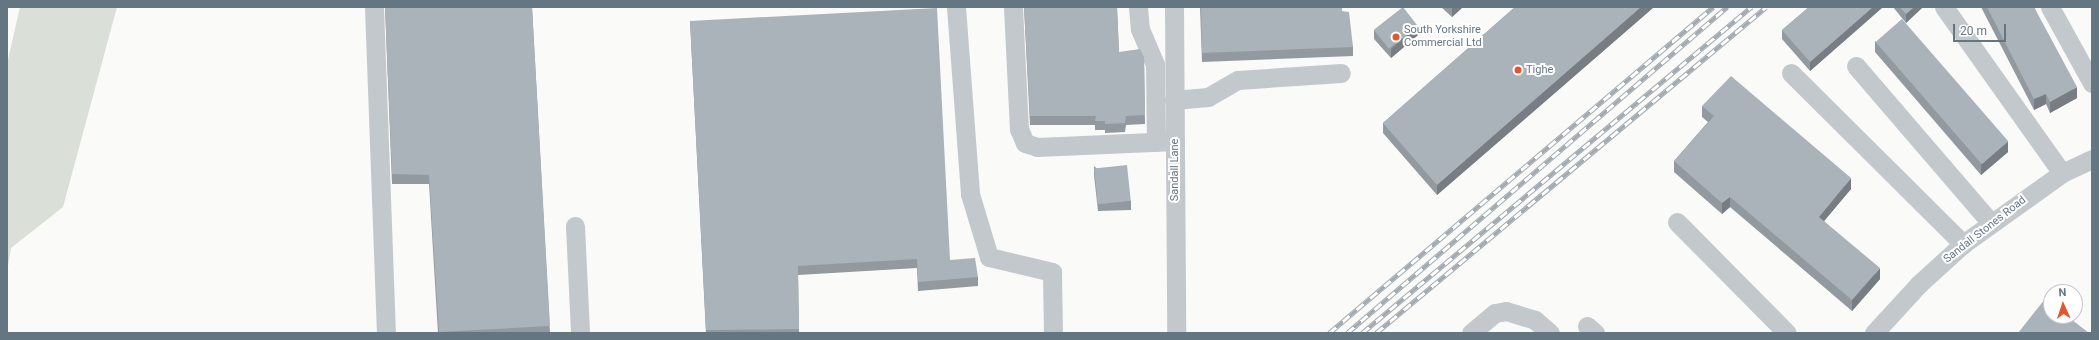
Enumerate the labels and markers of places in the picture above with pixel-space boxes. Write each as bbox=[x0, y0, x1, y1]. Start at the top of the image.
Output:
place label: South Yorkshire Commercial Ltd bbox=[1404, 24, 1482, 50]
marker: South Yorkshire Commercial Ltd bbox=[1391, 32, 1401, 42]
place label: Tighe bbox=[1526, 63, 1553, 77]
marker: Tighe bbox=[1513, 65, 1523, 75]

